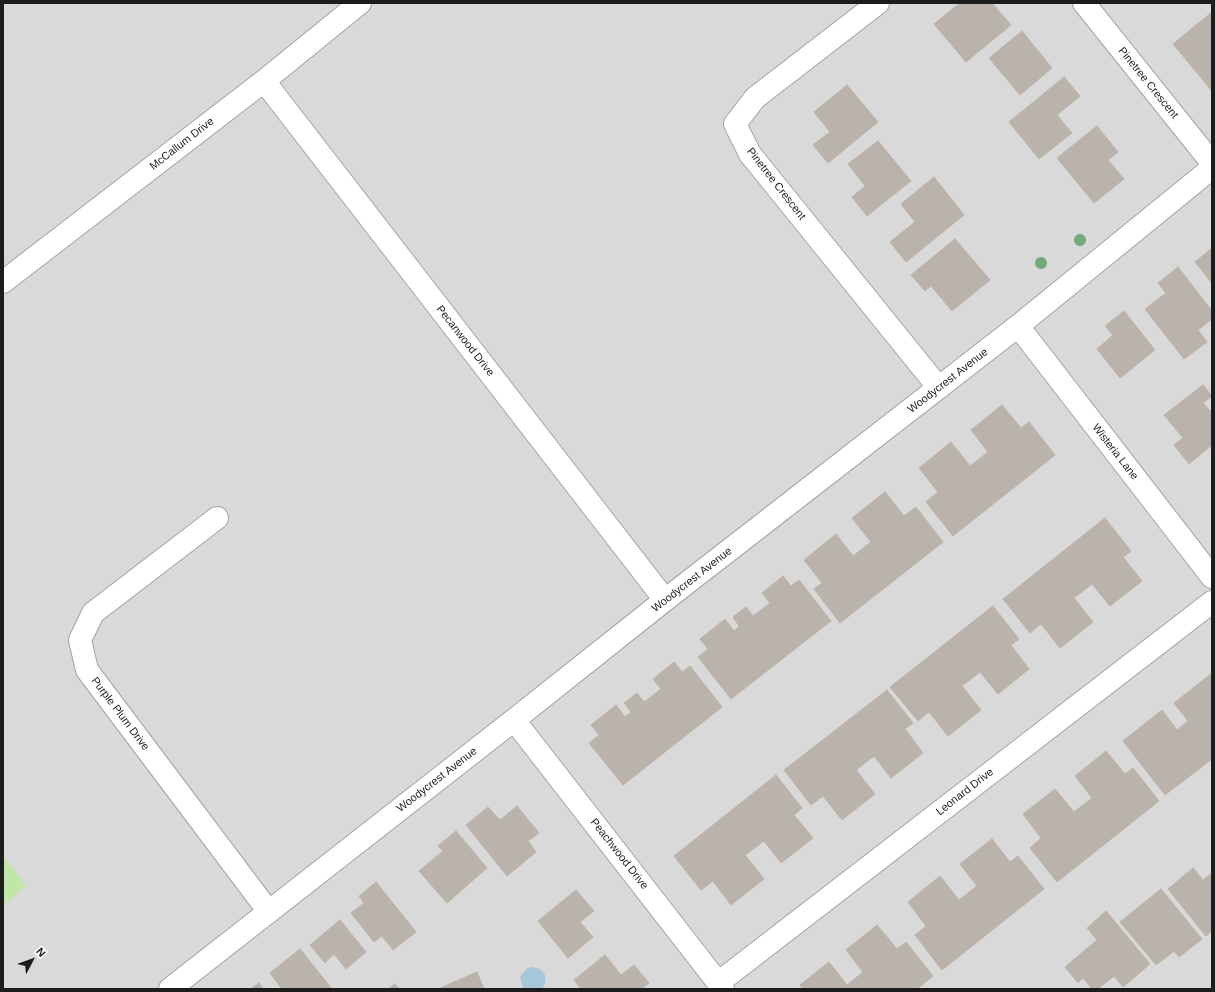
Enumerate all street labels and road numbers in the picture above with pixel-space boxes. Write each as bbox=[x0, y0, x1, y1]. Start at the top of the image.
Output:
street label: Pinetree Crescent bbox=[1115, 45, 1181, 121]
street label: McCallum Drive bbox=[147, 115, 217, 173]
street label: Pinetree Crescent bbox=[744, 145, 808, 223]
street label: Pecanwood Drive bbox=[433, 303, 497, 379]
street label: Woodycrest Avenue bbox=[905, 346, 991, 416]
street label: Wisteria Lane bbox=[1089, 421, 1141, 483]
street label: Woodycrest Avenue bbox=[649, 545, 735, 615]
street label: Purple Plum Drive bbox=[88, 675, 152, 753]
street label: Woodycrest Avenue bbox=[394, 745, 480, 815]
street label: Leonard Drive bbox=[934, 766, 996, 818]
street label: Peachwood Drive bbox=[587, 816, 651, 892]

